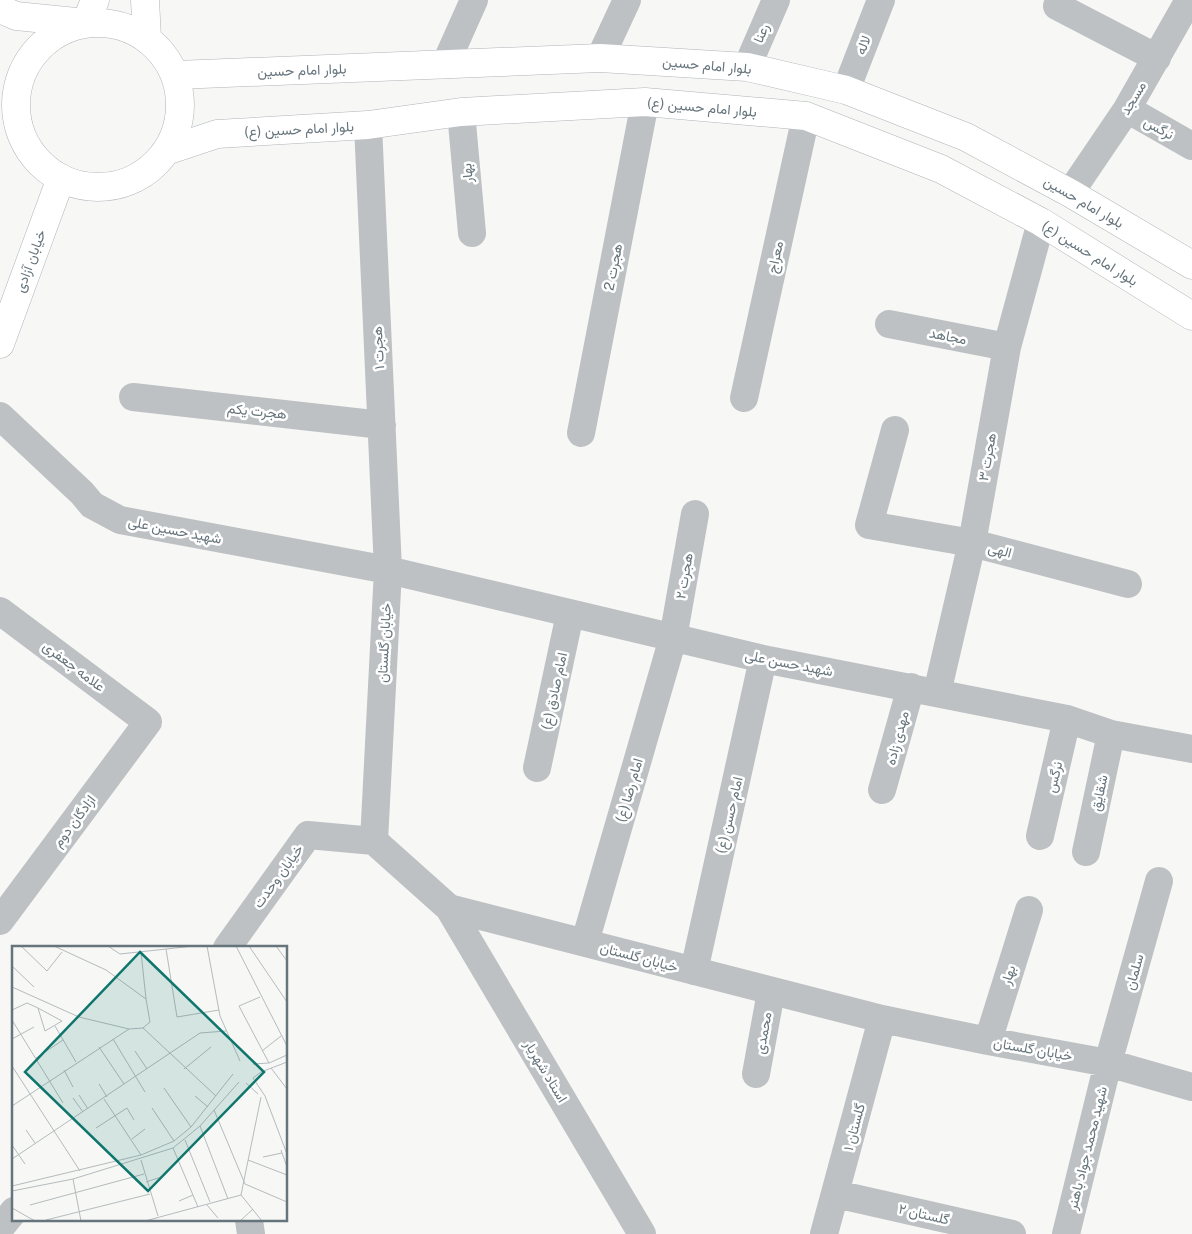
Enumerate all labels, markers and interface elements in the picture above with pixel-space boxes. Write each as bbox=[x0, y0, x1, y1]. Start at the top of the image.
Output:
street label: رعنا bbox=[750, 21, 773, 46]
street label: لاله bbox=[852, 33, 874, 57]
street label: بلوار امام حسین bbox=[662, 53, 752, 78]
street label: بلوار امام حسین bbox=[257, 60, 347, 81]
street label: مسجد bbox=[1117, 78, 1150, 118]
street label: بلوار امام حسین (ع) bbox=[646, 94, 757, 123]
street label: نرگس bbox=[1141, 113, 1177, 144]
street label: بلوار امام حسین (ع) bbox=[244, 118, 354, 143]
street label: بهار bbox=[458, 162, 477, 184]
street label: بلوار امام حسین bbox=[1041, 173, 1127, 232]
street label: بلوار امام حسین (ع) bbox=[1038, 217, 1141, 291]
street label: خیابان آزادی bbox=[11, 227, 50, 295]
street label: معراج bbox=[764, 239, 789, 275]
street label: هجرت 2 bbox=[601, 242, 626, 292]
street label: مجاهد bbox=[928, 325, 968, 348]
street label: هجرت ۱ bbox=[369, 326, 388, 370]
street label: هجرت یکم bbox=[226, 400, 288, 423]
street label: هجرت ۳ bbox=[975, 431, 1000, 482]
street label: شهید حسین علی bbox=[127, 513, 223, 548]
street label: الهی bbox=[986, 539, 1014, 562]
street label: هجرت ۲ bbox=[672, 551, 697, 600]
street label: خیابان گلستان bbox=[374, 603, 395, 683]
street label: علامه جعفری bbox=[39, 637, 108, 695]
street label: شهید حسن علی bbox=[743, 647, 834, 680]
street label: امام صادق (ع) bbox=[538, 651, 573, 732]
street label: مهدی زاده bbox=[882, 709, 913, 767]
street label: امام رضا (ع) bbox=[612, 756, 649, 825]
street label: نرگس bbox=[1043, 760, 1066, 794]
street label: شقایق bbox=[1087, 773, 1112, 813]
street label: امام حسن (ع) bbox=[712, 775, 748, 855]
street label: ازادگان دوم bbox=[49, 792, 100, 851]
street label: خیابان وحدت bbox=[250, 841, 307, 911]
street label: خیابان گلستان bbox=[598, 939, 680, 976]
inset map bbox=[12, 946, 288, 1222]
street label: سلمان bbox=[1121, 952, 1148, 992]
street label: بهار bbox=[997, 963, 1019, 988]
street label: محمدی bbox=[751, 1011, 776, 1055]
street label: خیابان گلستان bbox=[992, 1034, 1074, 1065]
street label: استاد شهریار bbox=[520, 1036, 571, 1105]
street label: شهید محمد جواد باهنر bbox=[1064, 1085, 1111, 1212]
street label: گلستان ۱ bbox=[840, 1102, 869, 1153]
street label: گلستان ۲ bbox=[897, 1200, 951, 1229]

